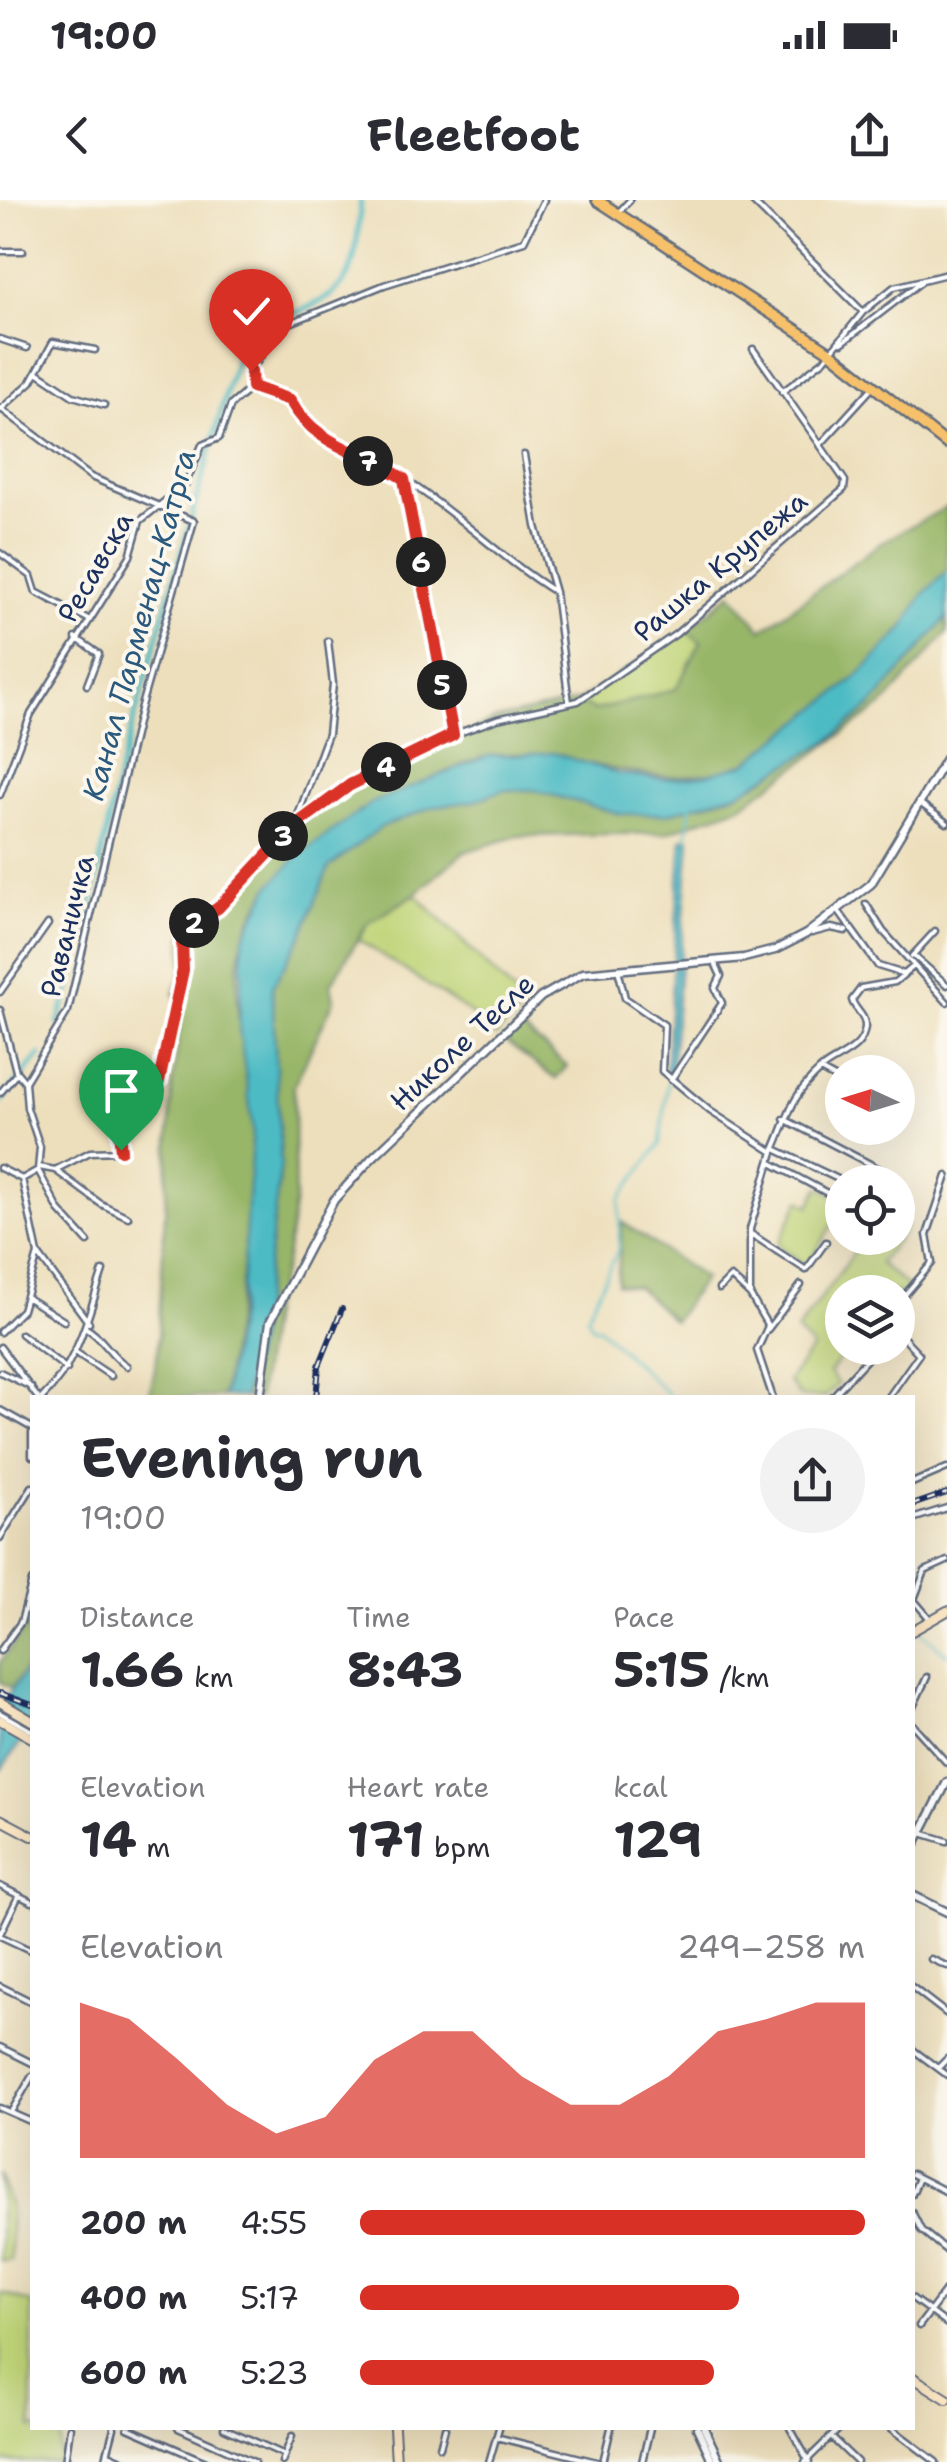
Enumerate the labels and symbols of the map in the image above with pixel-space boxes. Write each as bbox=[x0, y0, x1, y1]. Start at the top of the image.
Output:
pin bbox=[209, 269, 294, 372]
pin: 7 bbox=[343, 436, 393, 486]
water label: Канал Парменац-Катрга bbox=[72, 445, 206, 805]
street label: Рашка Крупежа bbox=[625, 482, 815, 650]
street label: Ресавска bbox=[48, 505, 142, 629]
pin: 6 bbox=[396, 537, 446, 587]
pin: 5 bbox=[417, 660, 467, 710]
pin: 4 bbox=[361, 742, 411, 792]
pin: 3 bbox=[258, 811, 308, 861]
street label: Раваничка bbox=[31, 851, 103, 1001]
pin: 2 bbox=[169, 898, 219, 948]
street label: Николе Тесле bbox=[381, 965, 543, 1119]
pin bbox=[79, 1048, 164, 1151]
north arrow bbox=[825, 1055, 915, 1145]

